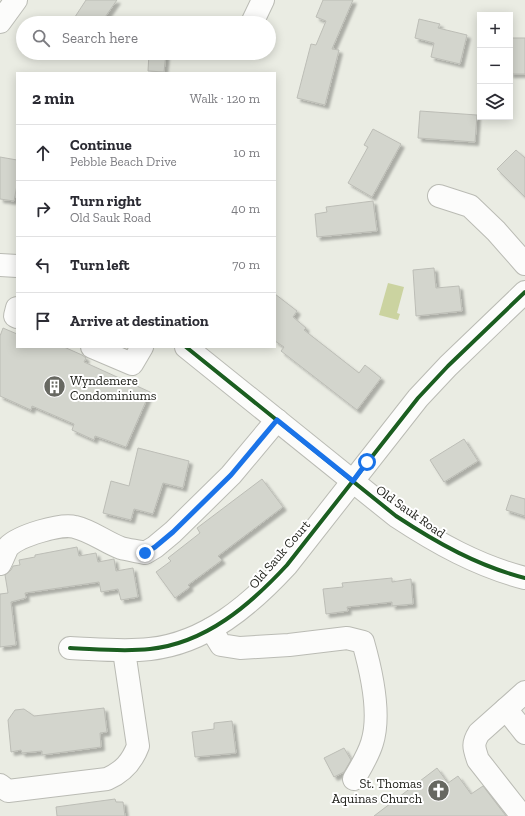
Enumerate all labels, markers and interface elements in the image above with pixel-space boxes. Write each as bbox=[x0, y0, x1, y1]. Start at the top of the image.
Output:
map controls bbox=[477, 12, 513, 120]
button: + bbox=[477, 12, 513, 48]
search box bbox=[16, 16, 276, 60]
icon: search bbox=[30, 27, 52, 49]
text: Search here bbox=[62, 29, 138, 47]
button: − bbox=[477, 48, 513, 84]
button: layers bbox=[477, 84, 513, 120]
text: 2 min bbox=[32, 88, 74, 108]
text: Walk · 120 m bbox=[190, 91, 260, 106]
text: Continue bbox=[70, 136, 132, 154]
icon: ahead bbox=[32, 142, 54, 164]
text: 10 m bbox=[233, 145, 260, 160]
text: Pebble Beach Drive bbox=[70, 154, 177, 169]
text: Turn right bbox=[70, 192, 141, 210]
icon: right bbox=[32, 198, 54, 220]
text: 40 m bbox=[231, 201, 260, 216]
text: Old Sauk Road bbox=[70, 210, 151, 225]
icon: left bbox=[32, 254, 54, 276]
text: Turn left bbox=[70, 256, 130, 274]
text: 70 m bbox=[232, 257, 260, 272]
icon: arrive bbox=[32, 310, 54, 332]
text: Arrive at destination bbox=[70, 312, 209, 330]
place label: Wyndemere Condominiums bbox=[70, 373, 157, 403]
building icon: Wyndemere Condominiums bbox=[42, 374, 68, 400]
route start bbox=[358, 453, 376, 471]
street label: Old Sauk Road bbox=[373, 482, 448, 541]
street label: Old Sauk Court bbox=[246, 517, 313, 592]
route end bbox=[136, 544, 154, 562]
place label: St. Thomas Aquinas Church bbox=[332, 776, 423, 806]
church icon: St. Thomas Aquinas Church bbox=[425, 777, 451, 803]

